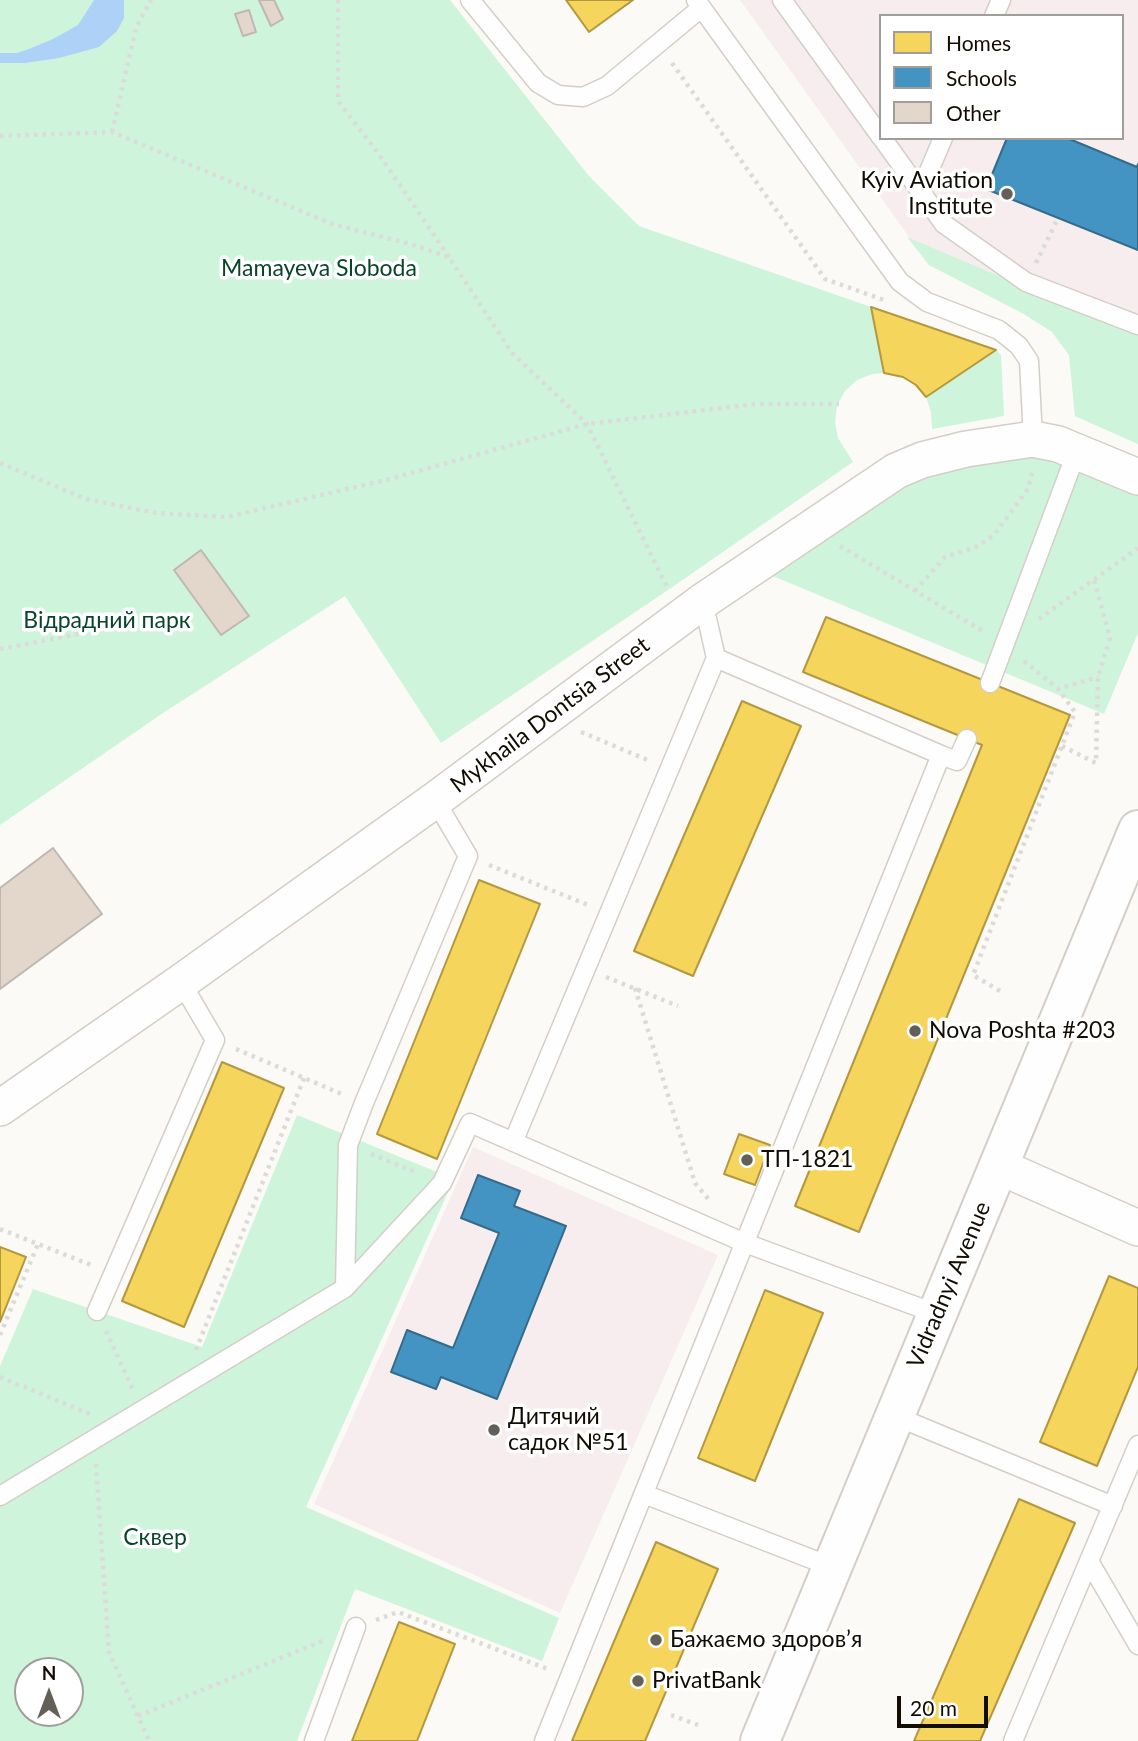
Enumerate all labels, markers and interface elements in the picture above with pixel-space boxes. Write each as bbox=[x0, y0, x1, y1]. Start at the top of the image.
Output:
legend bbox=[879, 14, 1124, 140]
text: Homes bbox=[946, 30, 1011, 55]
text: Schools bbox=[946, 65, 1017, 90]
text: Other bbox=[946, 100, 1001, 125]
place label: Kyiv Aviation Institute bbox=[860, 167, 993, 221]
marker: Kyiv Aviation Institute bbox=[999, 186, 1015, 202]
park label: Mamayeva Sloboda bbox=[221, 255, 417, 283]
park label: Відрадний парк bbox=[23, 607, 191, 635]
street label: Mykhaila Dontsia Street bbox=[445, 631, 655, 799]
place label: Nova Poshta #203 bbox=[929, 1017, 1116, 1045]
marker: Nova Poshta #203 bbox=[907, 1023, 923, 1039]
place label: ТП-1821 bbox=[761, 1146, 853, 1174]
marker: ТП-1821 bbox=[739, 1152, 755, 1168]
street label: Vidradnyi Avenue bbox=[901, 1197, 997, 1373]
place label: Дитячий садок №51 bbox=[508, 1403, 629, 1457]
marker: Дитячий садок №51 bbox=[486, 1422, 502, 1438]
park label: Сквер bbox=[123, 1524, 187, 1552]
place label: Бажаємо здоровʼя bbox=[670, 1626, 862, 1654]
marker: Бажаємо здоровʼя bbox=[648, 1632, 664, 1648]
north arrow bbox=[14, 1657, 84, 1727]
text: N bbox=[42, 1661, 56, 1684]
place label: PrivatBank bbox=[652, 1667, 761, 1695]
marker: PrivatBank bbox=[630, 1673, 646, 1689]
scale bar bbox=[900, 1682, 991, 1726]
text: 20 m bbox=[910, 1695, 957, 1720]

